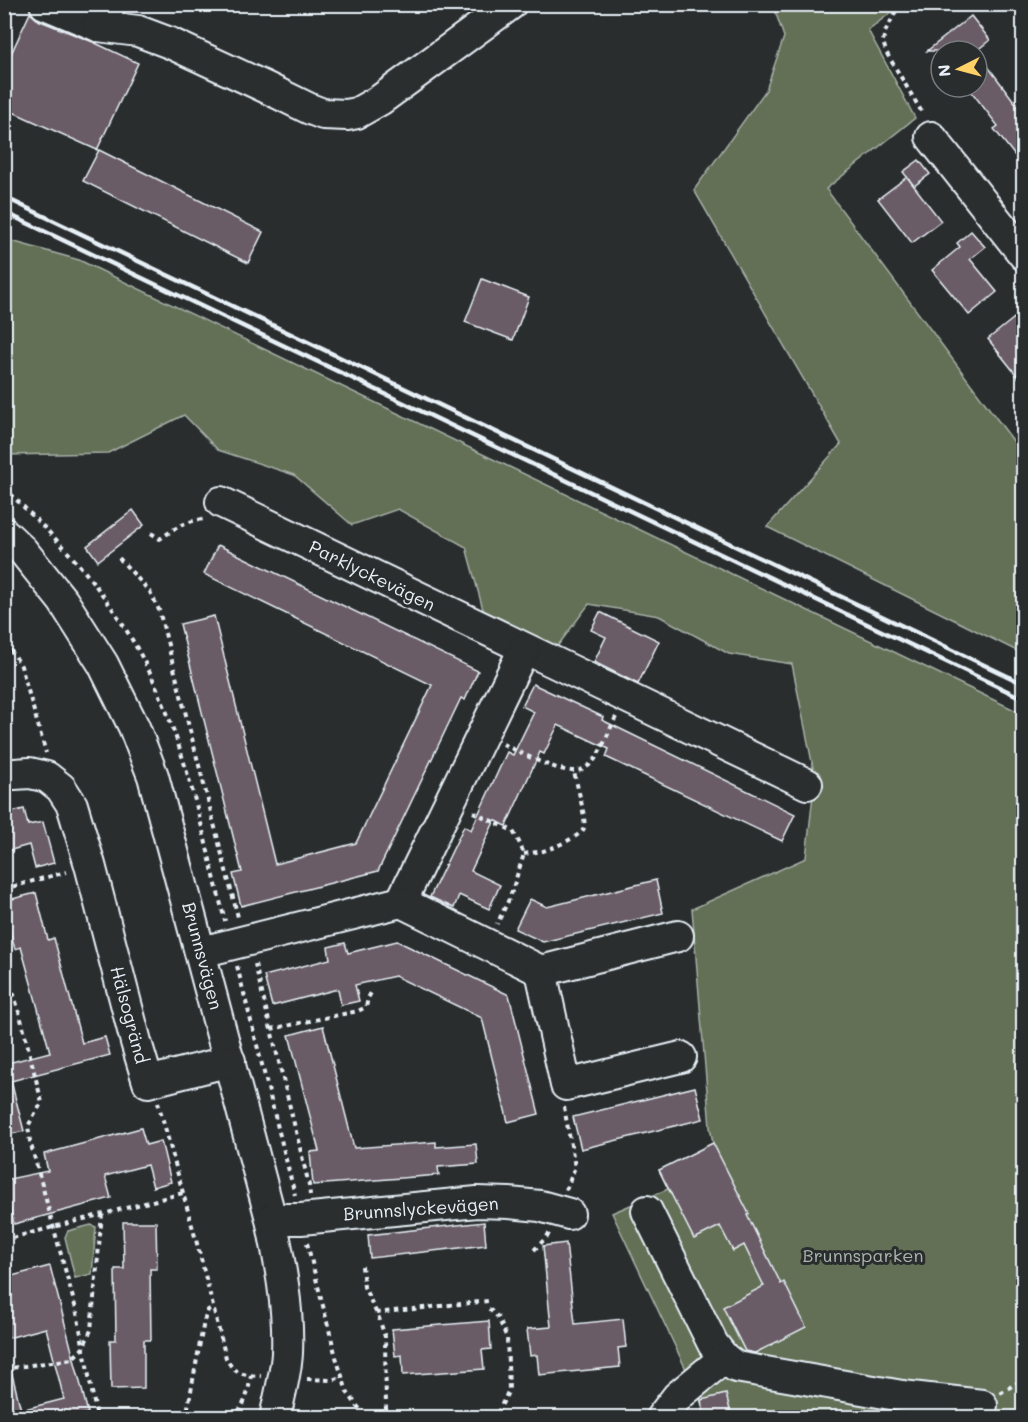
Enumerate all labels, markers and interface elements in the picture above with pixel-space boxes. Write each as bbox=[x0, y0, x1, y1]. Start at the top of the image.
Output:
north arrow bbox=[929, 39, 989, 99]
text: N bbox=[933, 63, 955, 78]
street label: Parklyckevägen bbox=[305, 534, 440, 616]
street label: Brunnsvägen bbox=[177, 899, 229, 1012]
street label: Hälsogränd bbox=[105, 963, 155, 1066]
street label: Brunnslyckevägen bbox=[343, 1191, 499, 1225]
park label: Brunnsparken bbox=[803, 1243, 923, 1267]

